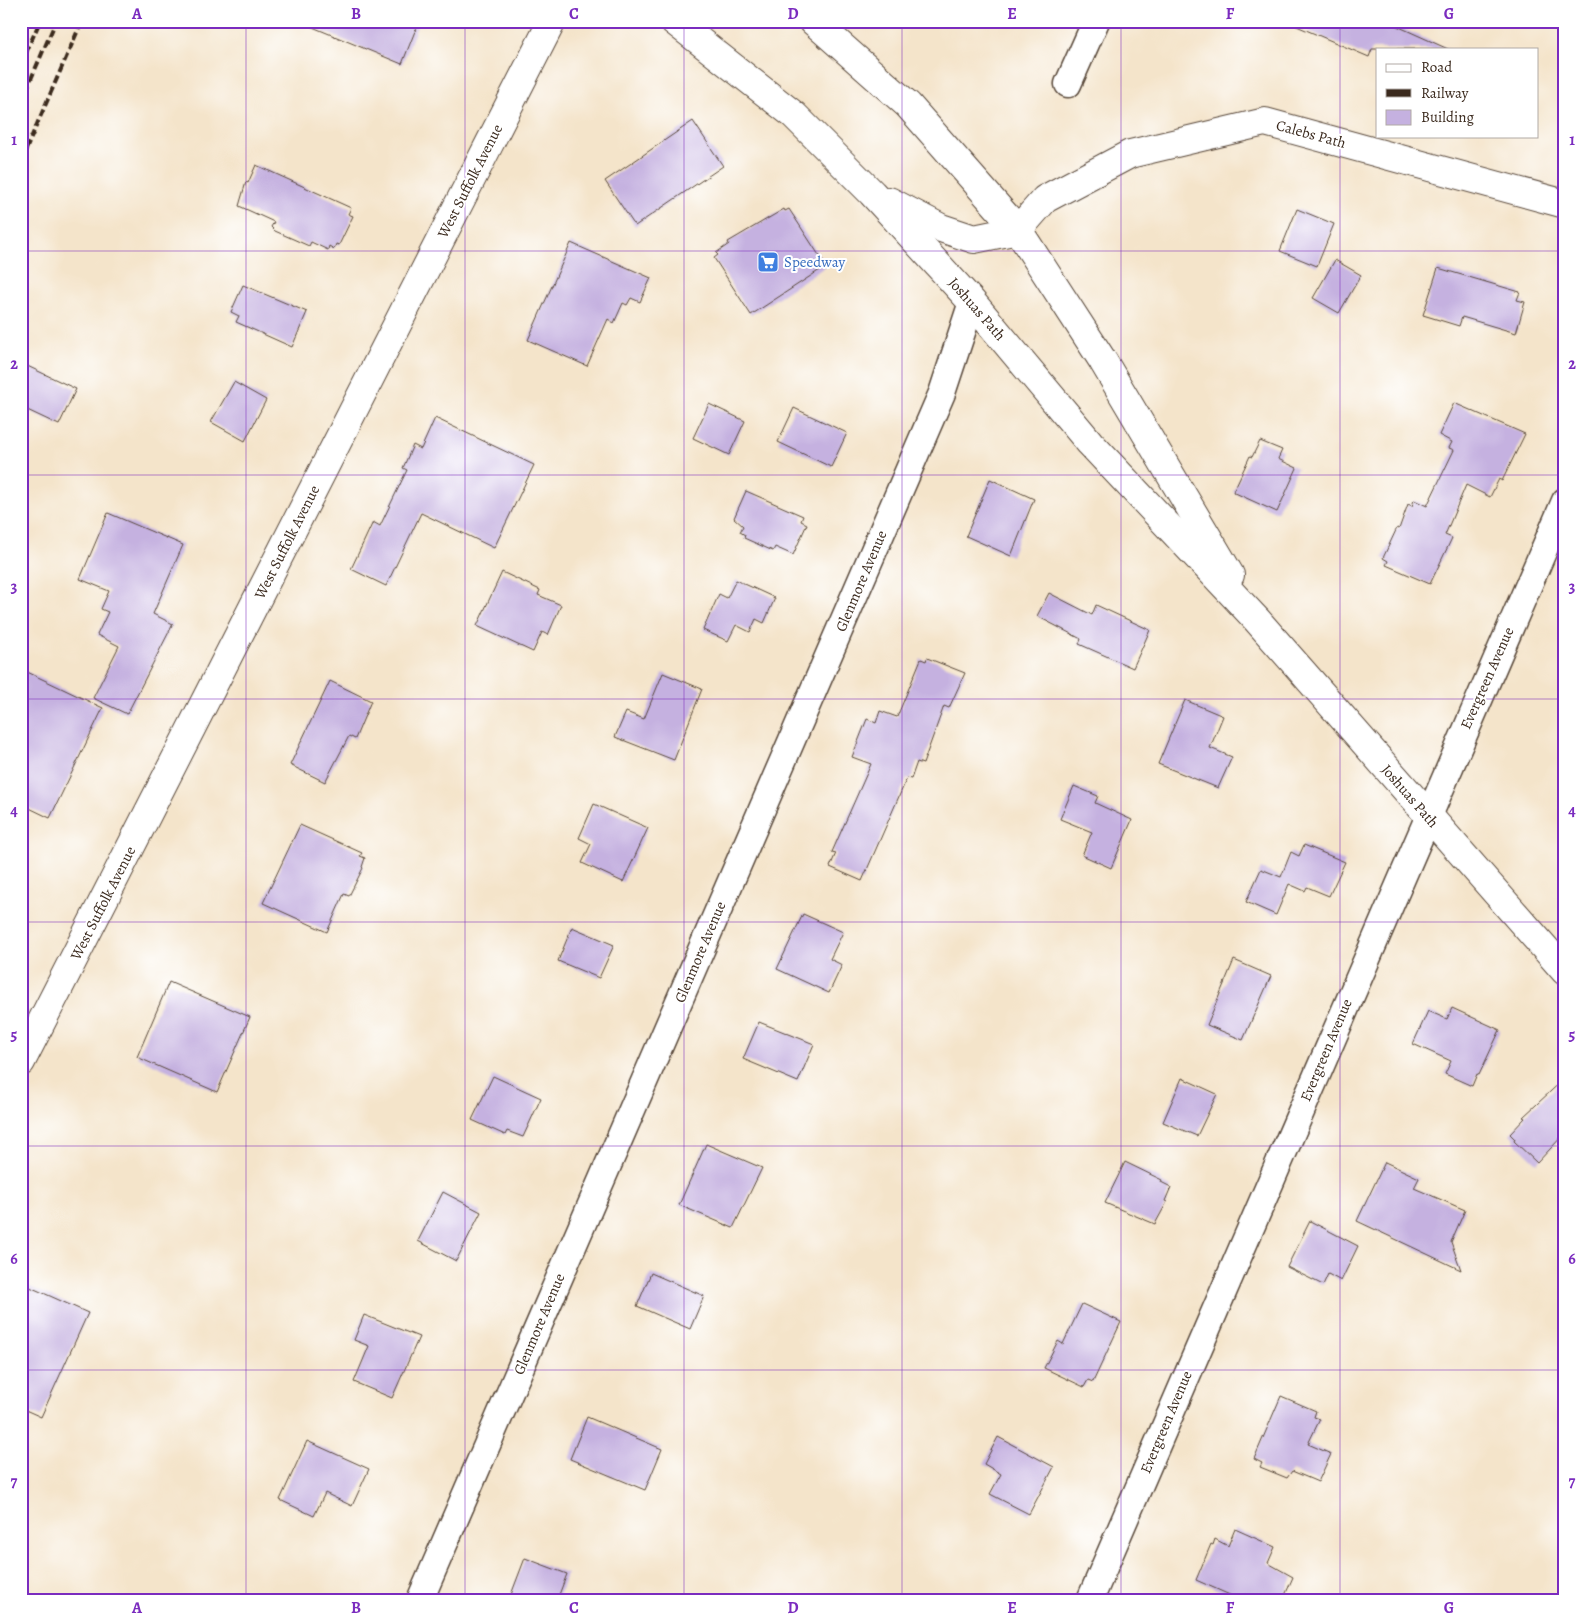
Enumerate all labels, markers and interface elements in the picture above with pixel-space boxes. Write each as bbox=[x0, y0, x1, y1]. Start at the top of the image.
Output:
text: A bbox=[131, 3, 143, 25]
text: B bbox=[351, 3, 361, 25]
text: C bbox=[569, 3, 579, 25]
text: D bbox=[787, 3, 799, 25]
text: E bbox=[1007, 3, 1017, 25]
text: F bbox=[1226, 3, 1235, 25]
text: G bbox=[1444, 3, 1454, 25]
legend bbox=[1376, 48, 1538, 138]
text: Road bbox=[1421, 57, 1453, 77]
text: Railway bbox=[1421, 83, 1469, 103]
text: Building bbox=[1421, 107, 1474, 127]
street label: Calebs Path bbox=[1274, 115, 1348, 153]
street label: West Suffolk Avenue bbox=[432, 121, 507, 242]
text: 1 bbox=[11, 129, 17, 151]
text: 1 bbox=[1569, 129, 1575, 151]
supermarket icon: Speedway bbox=[756, 250, 780, 274]
place label: Speedway bbox=[784, 252, 845, 272]
street label: Joshuas Path bbox=[944, 273, 1010, 345]
text: 2 bbox=[10, 353, 18, 375]
text: 2 bbox=[1568, 353, 1576, 375]
street label: West Suffolk Avenue bbox=[249, 482, 324, 603]
street label: Glenmore Avenue bbox=[831, 527, 891, 635]
text: 3 bbox=[11, 576, 18, 598]
text: 3 bbox=[1569, 576, 1576, 598]
street label: Evergreen Avenue bbox=[1456, 624, 1519, 732]
street label: Joshuas Path bbox=[1377, 760, 1443, 832]
text: 4 bbox=[10, 800, 18, 822]
text: 4 bbox=[1568, 800, 1576, 822]
street label: West Suffolk Avenue bbox=[65, 843, 140, 964]
street label: Glenmore Avenue bbox=[670, 898, 730, 1006]
street label: Evergreen Avenue bbox=[1295, 995, 1357, 1104]
text: 5 bbox=[11, 1024, 18, 1046]
text: 5 bbox=[1569, 1024, 1576, 1046]
text: 6 bbox=[10, 1248, 18, 1270]
text: 6 bbox=[1568, 1248, 1576, 1270]
street label: Glenmore Avenue bbox=[509, 1270, 569, 1378]
street label: Evergreen Avenue bbox=[1135, 1367, 1197, 1476]
text: 7 bbox=[11, 1471, 18, 1493]
text: 7 bbox=[1569, 1471, 1576, 1493]
text: A bbox=[131, 1597, 143, 1619]
text: B bbox=[351, 1597, 361, 1619]
text: C bbox=[569, 1597, 579, 1619]
text: D bbox=[787, 1597, 799, 1619]
text: E bbox=[1007, 1597, 1017, 1619]
text: F bbox=[1226, 1597, 1235, 1619]
text: G bbox=[1444, 1597, 1454, 1619]

